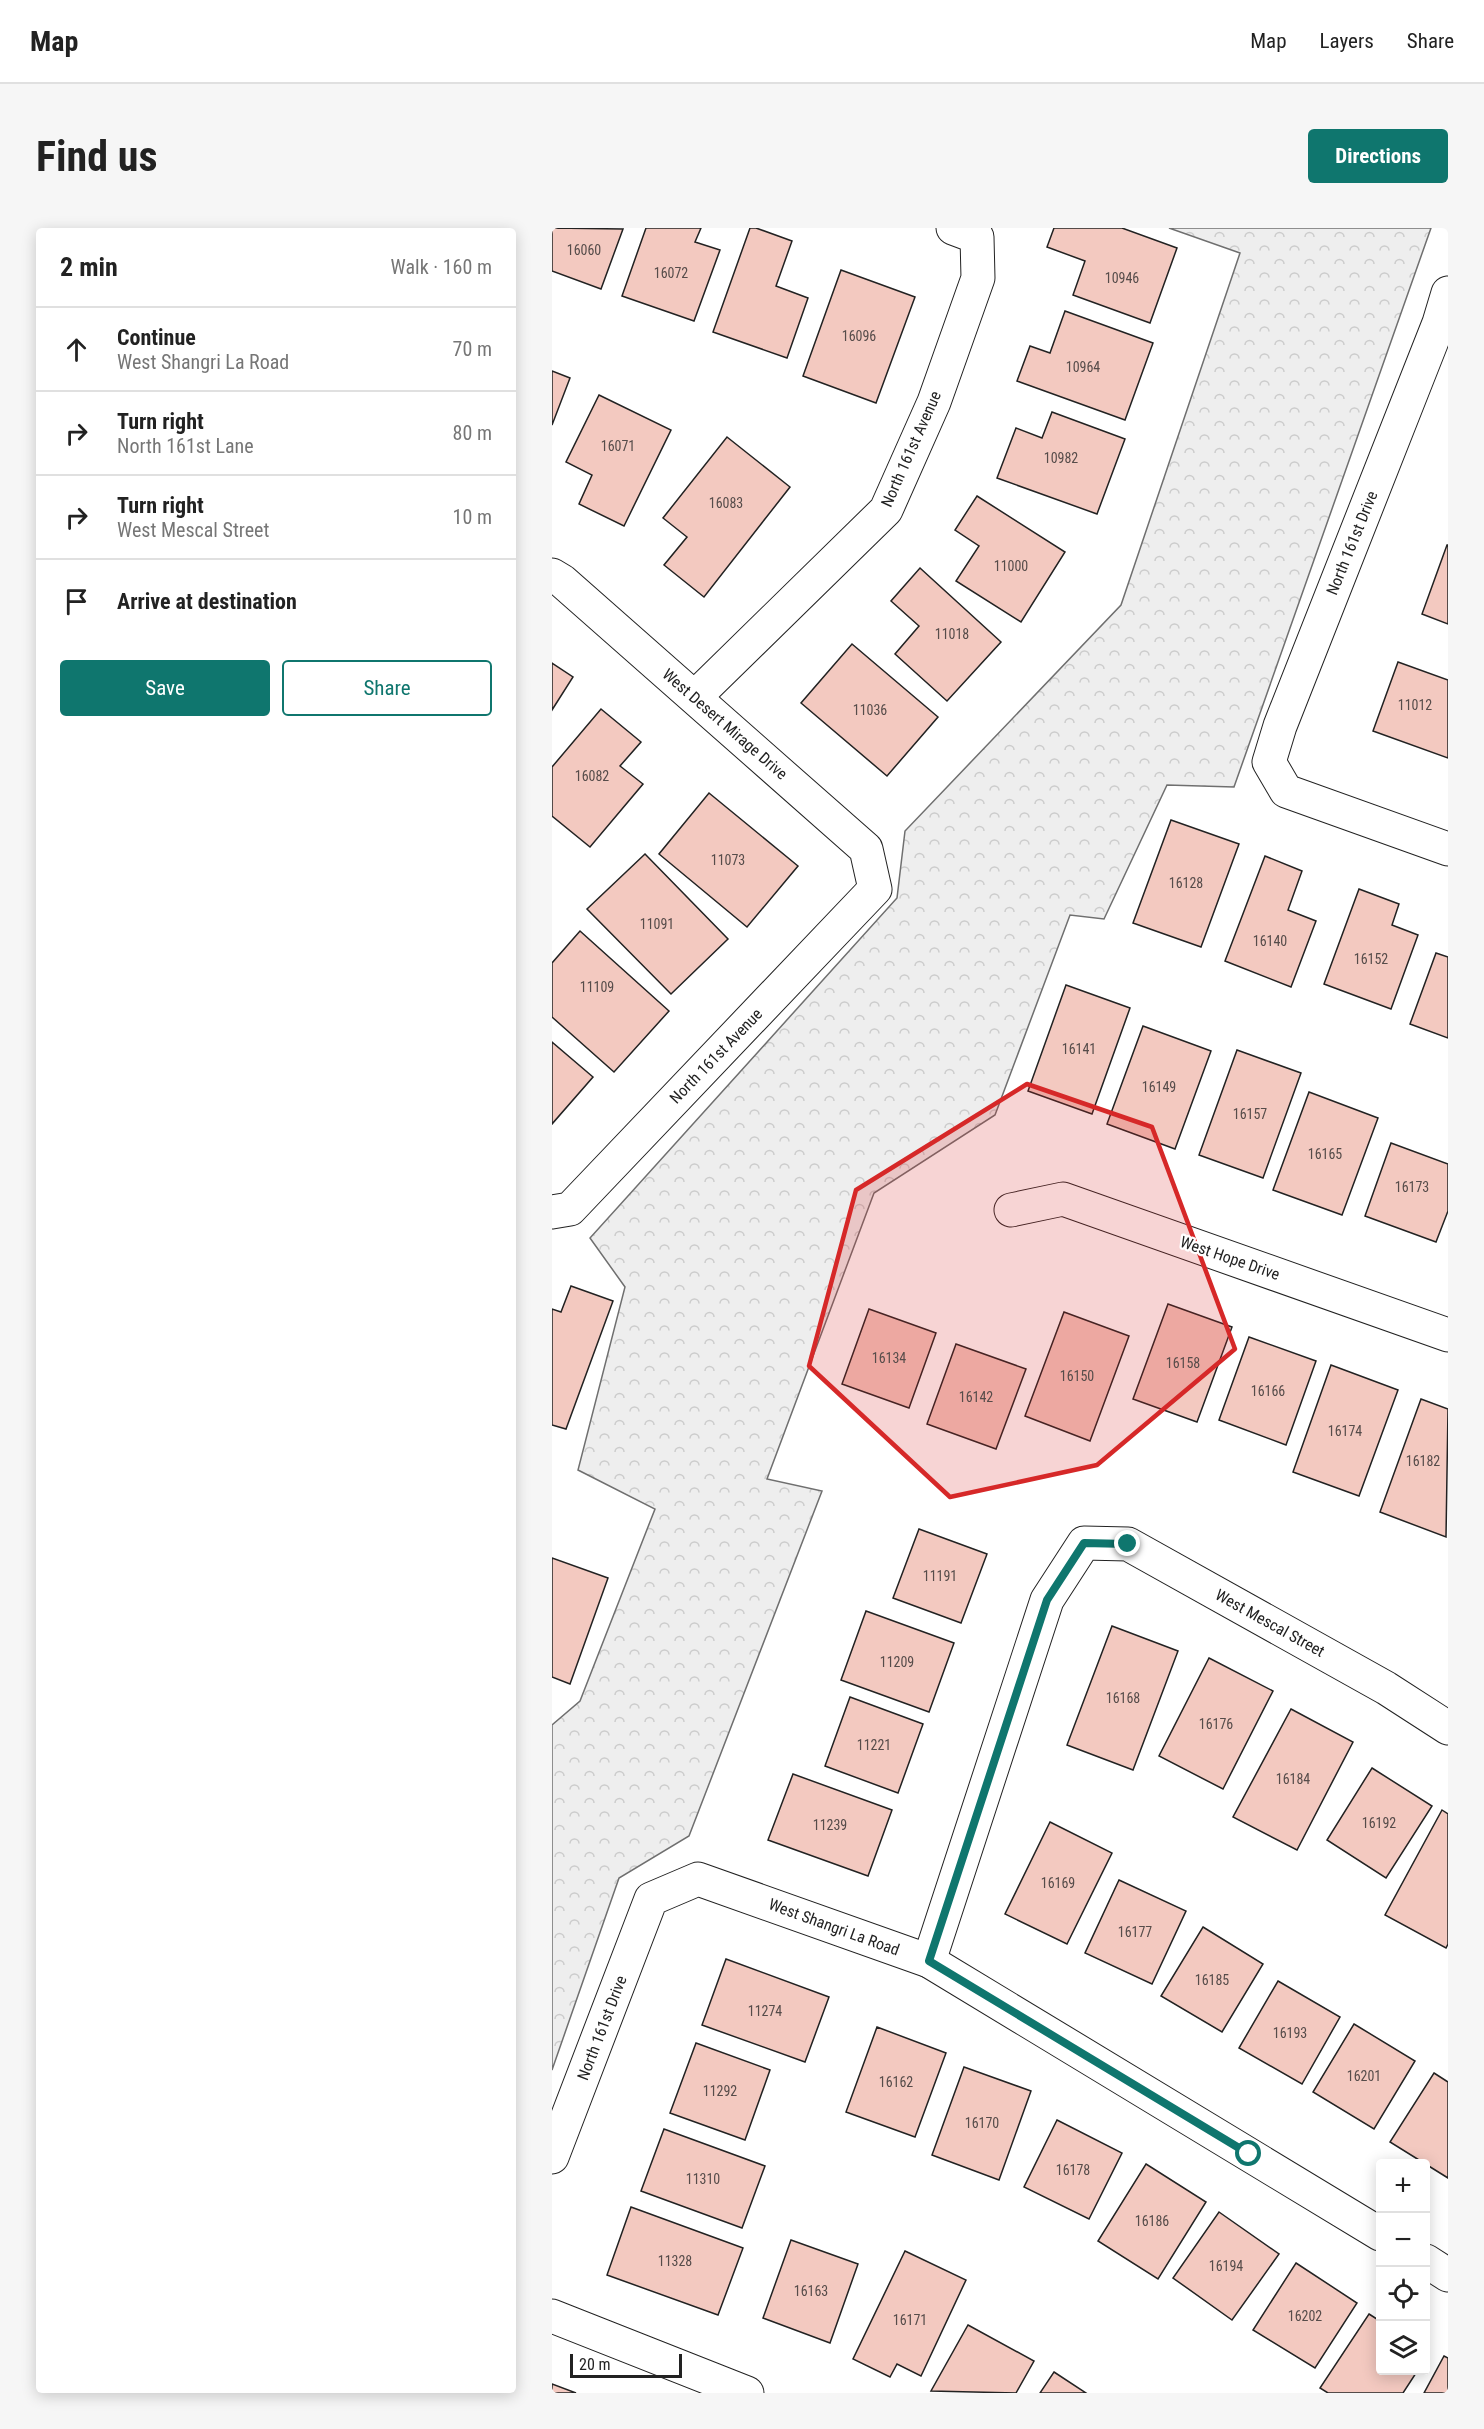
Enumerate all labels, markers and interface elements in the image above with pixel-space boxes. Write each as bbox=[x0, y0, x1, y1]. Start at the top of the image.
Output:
text: Map bbox=[30, 25, 78, 58]
text: Map bbox=[1250, 29, 1287, 53]
text: Layers bbox=[1320, 29, 1374, 53]
text: Share bbox=[1407, 29, 1454, 53]
button: Directions bbox=[1308, 129, 1448, 183]
text: Find us bbox=[36, 132, 157, 181]
house number: 16060 bbox=[567, 242, 601, 258]
text: 2 min bbox=[60, 252, 118, 282]
text: Walk · 160 m bbox=[391, 255, 492, 279]
house number: 16072 bbox=[654, 265, 688, 281]
house number: 10946 bbox=[1105, 270, 1139, 286]
text: Continue bbox=[117, 325, 196, 350]
house number: 16096 bbox=[842, 328, 876, 344]
icon: ahead bbox=[60, 333, 93, 366]
text: 70 m bbox=[453, 337, 492, 361]
text: West Shangri La Road bbox=[117, 350, 289, 374]
house number: 10964 bbox=[1066, 359, 1100, 375]
street label: North 161st Avenue bbox=[877, 388, 945, 510]
text: Turn right bbox=[117, 409, 204, 434]
icon: right bbox=[60, 417, 93, 450]
text: 80 m bbox=[453, 421, 492, 445]
text: North 161st Lane bbox=[117, 434, 254, 458]
house number: 16071 bbox=[601, 438, 635, 454]
house number: 10982 bbox=[1044, 450, 1078, 466]
street label: North 161st Drive bbox=[1322, 488, 1382, 598]
text: Turn right bbox=[117, 493, 204, 518]
house number: 16083 bbox=[709, 495, 743, 511]
icon: right bbox=[60, 501, 93, 534]
text: 10 m bbox=[453, 505, 492, 529]
text: West Mescal Street bbox=[117, 518, 269, 542]
house number: 11000 bbox=[994, 558, 1028, 574]
icon: arrive bbox=[60, 585, 93, 618]
text: Arrive at destination bbox=[117, 589, 297, 614]
house number: 11018 bbox=[935, 626, 969, 642]
button: Save bbox=[60, 660, 270, 716]
button: Share bbox=[282, 660, 492, 716]
street label: West Desert Mirage Drive bbox=[659, 665, 791, 783]
house number: 11012 bbox=[1398, 697, 1432, 713]
house number: 11036 bbox=[853, 702, 887, 718]
house number: 16082 bbox=[575, 768, 609, 784]
house number: 11073 bbox=[711, 852, 745, 868]
house number: 16128 bbox=[1169, 875, 1203, 891]
house number: 11091 bbox=[640, 916, 674, 932]
house number: 16140 bbox=[1253, 933, 1287, 949]
house number: 16152 bbox=[1354, 951, 1388, 967]
house number: 11109 bbox=[580, 979, 614, 995]
street label: North 161st Avenue bbox=[666, 1005, 766, 1107]
house number: 16141 bbox=[1062, 1041, 1096, 1057]
house number: 16149 bbox=[1142, 1079, 1176, 1095]
house number: 16157 bbox=[1233, 1106, 1267, 1122]
house number: 16165 bbox=[1308, 1146, 1342, 1162]
house number: 16173 bbox=[1395, 1179, 1429, 1195]
street label: West Hope Drive bbox=[1178, 1232, 1282, 1284]
house number: 16134 bbox=[872, 1350, 906, 1366]
house number: 16158 bbox=[1166, 1355, 1200, 1371]
house number: 16150 bbox=[1060, 1368, 1094, 1384]
house number: 16166 bbox=[1251, 1383, 1285, 1399]
house number: 16142 bbox=[959, 1389, 993, 1405]
house number: 16174 bbox=[1328, 1423, 1362, 1439]
house number: 16182 bbox=[1406, 1453, 1440, 1469]
route end bbox=[1114, 1530, 1140, 1556]
house number: 11191 bbox=[923, 1568, 957, 1584]
street label: West Mescal Street bbox=[1212, 1585, 1328, 1661]
house number: 11209 bbox=[880, 1654, 914, 1670]
house number: 16168 bbox=[1106, 1690, 1140, 1706]
house number: 16176 bbox=[1199, 1716, 1233, 1732]
house number: 11221 bbox=[857, 1737, 891, 1753]
house number: 16184 bbox=[1276, 1771, 1310, 1787]
house number: 16192 bbox=[1362, 1815, 1396, 1831]
house number: 11239 bbox=[813, 1817, 847, 1833]
house number: 16169 bbox=[1041, 1875, 1075, 1891]
street label: West Shangri La Road bbox=[766, 1895, 902, 1959]
house number: 16177 bbox=[1118, 1924, 1152, 1940]
house number: 16185 bbox=[1195, 1972, 1229, 1988]
street label: North 161st Drive bbox=[573, 1973, 631, 2083]
house number: 11274 bbox=[748, 2003, 782, 2019]
house number: 16193 bbox=[1273, 2025, 1307, 2041]
house number: 16201 bbox=[1347, 2068, 1381, 2084]
house number: 16162 bbox=[879, 2074, 913, 2090]
house number: 11292 bbox=[703, 2083, 737, 2099]
house number: 16170 bbox=[965, 2115, 999, 2131]
route start bbox=[1235, 2140, 1261, 2166]
map controls bbox=[1376, 2159, 1430, 2375]
button: + bbox=[1376, 2159, 1430, 2213]
house number: 16178 bbox=[1056, 2162, 1090, 2178]
house number: 11310 bbox=[686, 2171, 720, 2187]
house number: 16186 bbox=[1135, 2213, 1169, 2229]
button: − bbox=[1376, 2213, 1430, 2267]
house number: 11328 bbox=[658, 2253, 692, 2269]
house number: 16194 bbox=[1209, 2258, 1243, 2274]
button: locate bbox=[1376, 2267, 1430, 2321]
house number: 16163 bbox=[794, 2283, 828, 2299]
house number: 16202 bbox=[1288, 2308, 1322, 2324]
house number: 16171 bbox=[893, 2312, 927, 2328]
button: layers bbox=[1376, 2321, 1430, 2375]
scale bar bbox=[570, 2351, 682, 2378]
text: 20 m bbox=[579, 2355, 611, 2374]

